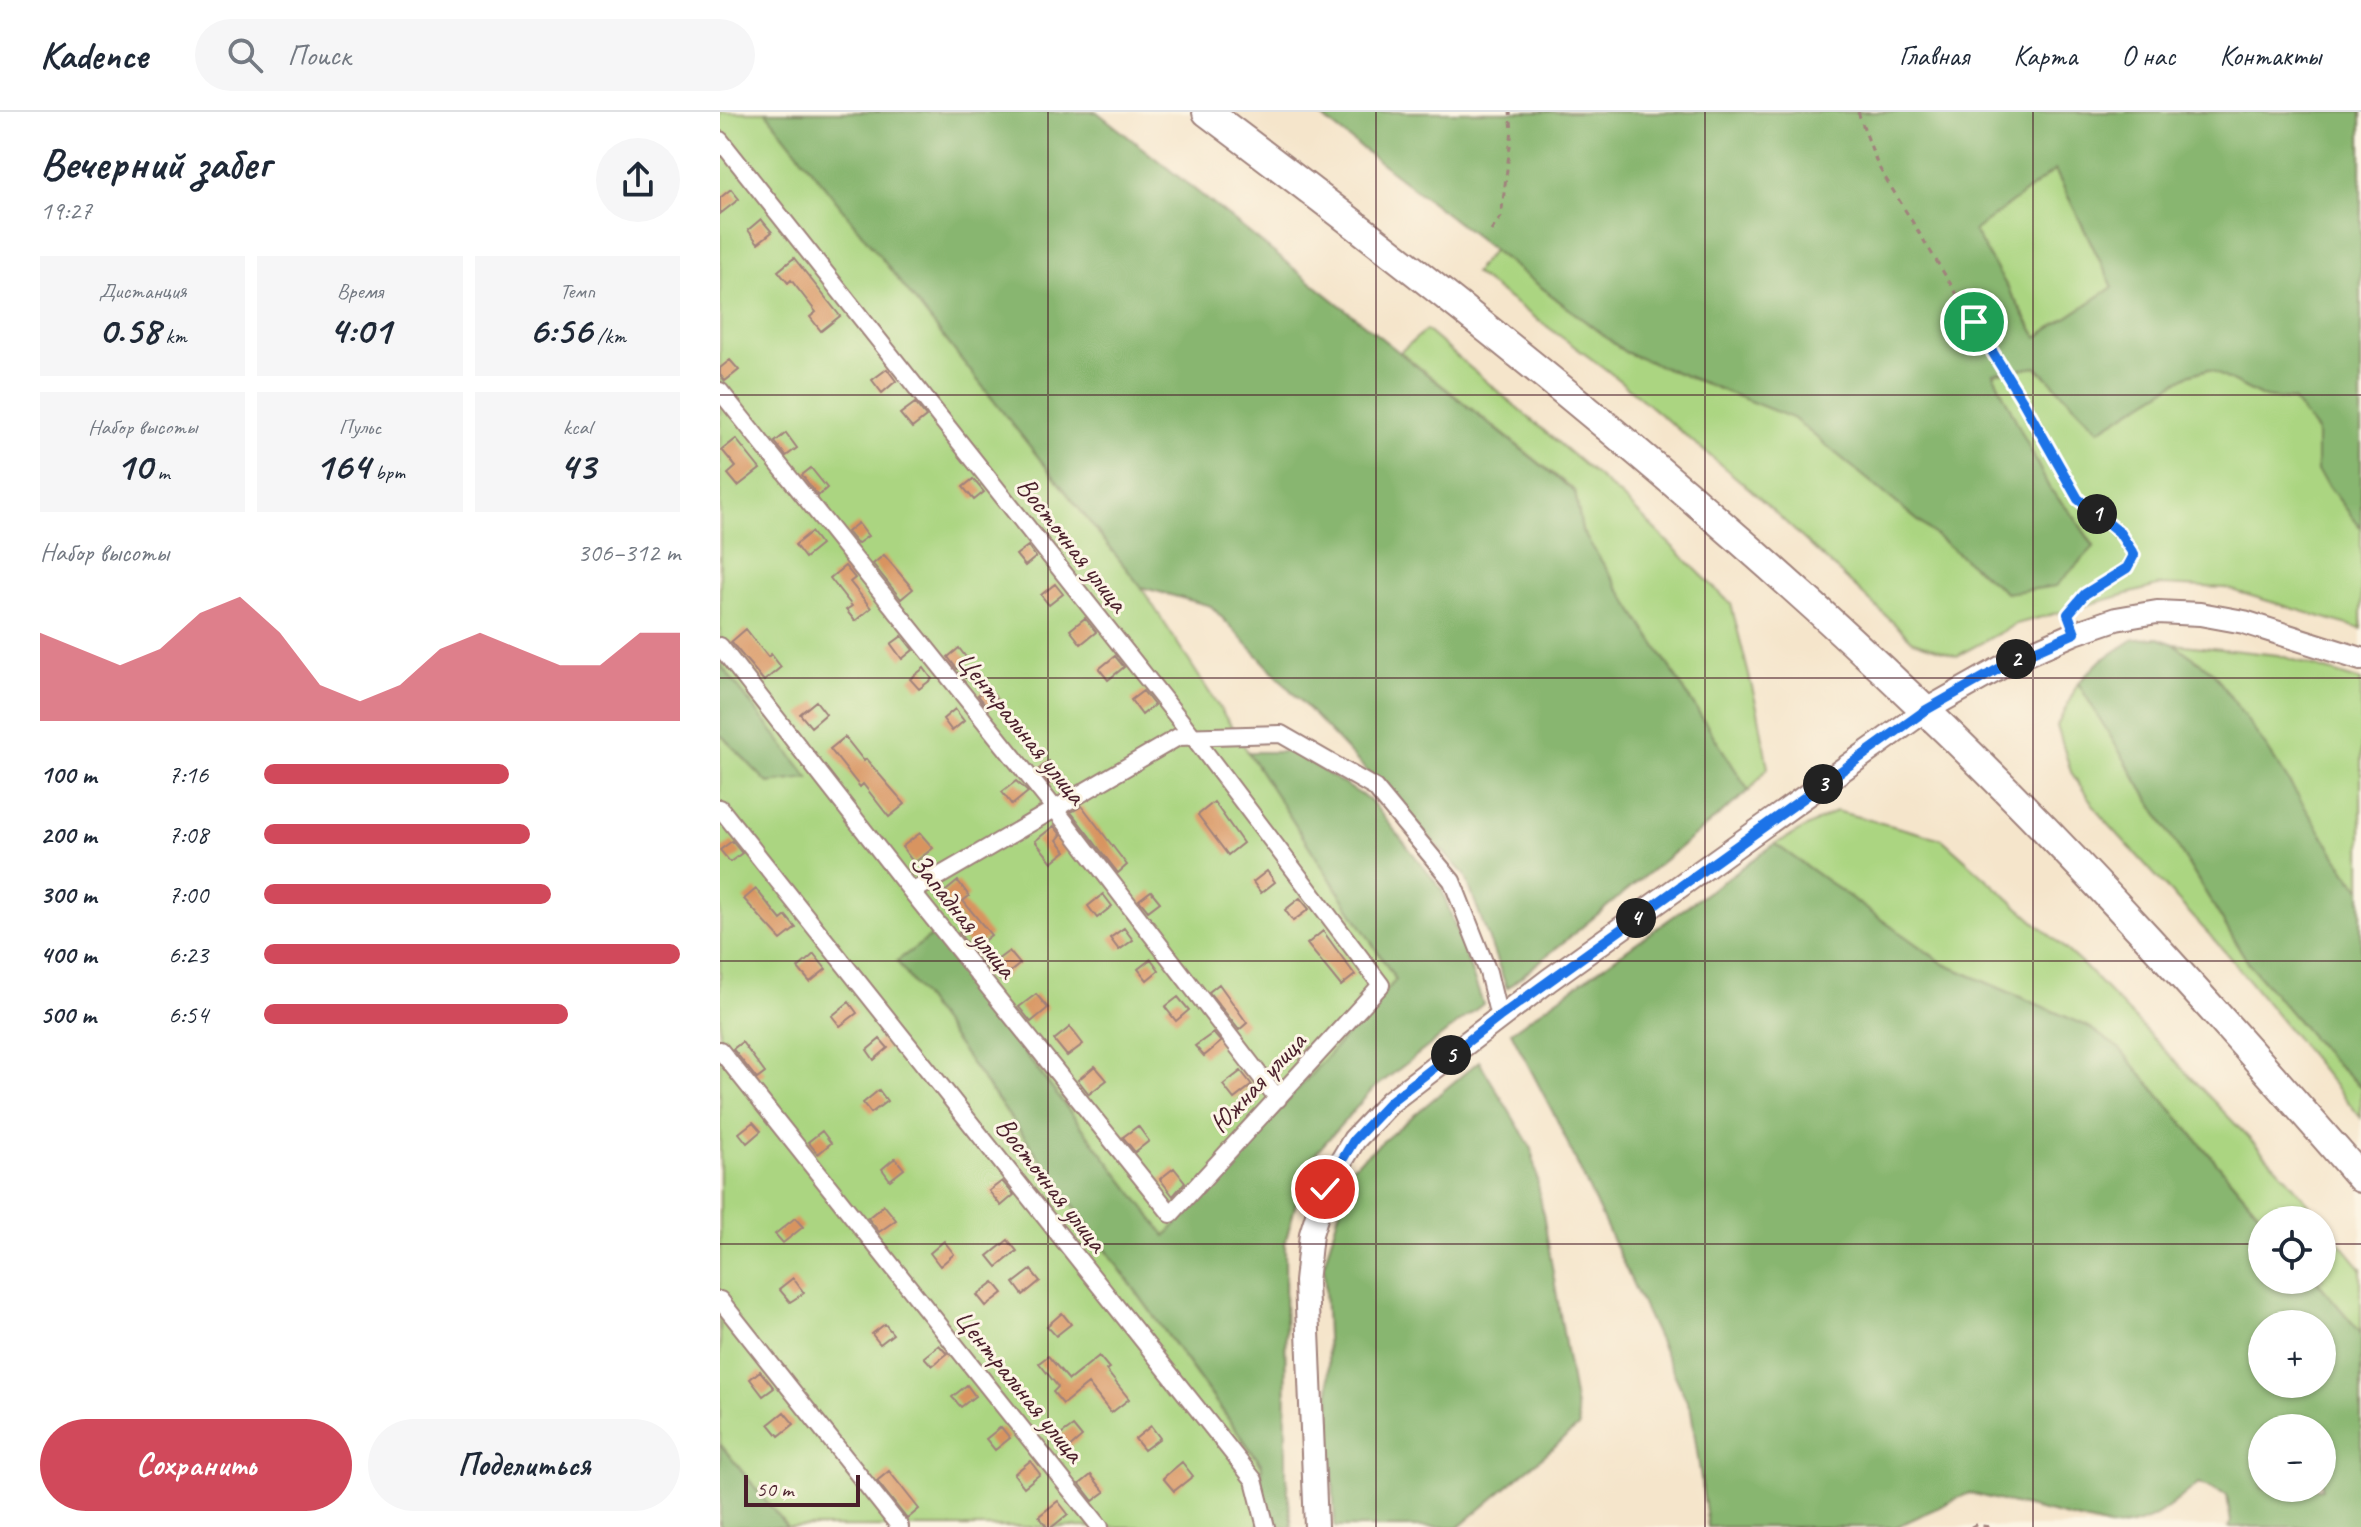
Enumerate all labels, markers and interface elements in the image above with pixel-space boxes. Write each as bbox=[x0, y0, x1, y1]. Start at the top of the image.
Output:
search box bbox=[195, 19, 755, 91]
text: Kadence bbox=[40, 32, 147, 79]
icon: search bbox=[223, 33, 267, 77]
text: Поиск bbox=[287, 36, 351, 74]
text: Главная bbox=[1899, 38, 1969, 73]
text: Карта bbox=[2013, 38, 2077, 73]
text: О нас bbox=[2121, 38, 2175, 73]
text: Контакты bbox=[2219, 38, 2321, 73]
text: Вечерний забег bbox=[40, 136, 270, 191]
button: share bbox=[596, 138, 680, 222]
text: 19:27 bbox=[40, 194, 92, 227]
text: Дистанция bbox=[99, 277, 187, 305]
text: Время bbox=[337, 277, 383, 305]
text: Темп bbox=[560, 277, 595, 305]
pin bbox=[1940, 288, 2008, 356]
icon: arrive bbox=[1952, 300, 1996, 344]
text: 0.58 bbox=[99, 305, 160, 355]
text: 4:01 bbox=[329, 305, 391, 355]
text: 6:56 bbox=[529, 305, 592, 355]
text: km bbox=[160, 322, 187, 350]
text: /km bbox=[592, 322, 626, 350]
text: Набор высоты bbox=[88, 413, 197, 441]
text: Пульс bbox=[339, 413, 381, 441]
text: kcal bbox=[563, 413, 592, 441]
text: 10 bbox=[116, 441, 152, 491]
text: 164 bbox=[315, 441, 370, 491]
text: 43 bbox=[559, 441, 595, 491]
text: m bbox=[152, 458, 169, 486]
text: bpm bbox=[370, 458, 405, 486]
street label: Восточная улица bbox=[1009, 470, 1137, 620]
pin: 1 bbox=[2077, 494, 2117, 534]
text: 1 bbox=[2092, 500, 2102, 528]
text: Набор высоты bbox=[40, 536, 169, 569]
text: 306–312 m bbox=[577, 536, 680, 569]
pin: 2 bbox=[1996, 639, 2036, 679]
street label: Центральная улица bbox=[949, 643, 1095, 813]
text: 2 bbox=[2011, 645, 2021, 673]
text: 100 m bbox=[40, 758, 96, 791]
text: 7:16 bbox=[168, 758, 208, 791]
pin: 3 bbox=[1803, 764, 1843, 804]
text: 3 bbox=[1818, 770, 1828, 798]
text: 200 m bbox=[40, 818, 96, 851]
text: 7:08 bbox=[168, 818, 208, 851]
street label: Западная улица bbox=[903, 846, 1026, 986]
text: 300 m bbox=[40, 878, 96, 911]
text: 7:00 bbox=[168, 878, 208, 911]
pin: 4 bbox=[1616, 898, 1656, 938]
text: 4 bbox=[1631, 904, 1641, 932]
text: 400 m bbox=[40, 938, 96, 971]
text: 6:23 bbox=[168, 938, 208, 971]
text: 500 m bbox=[40, 998, 96, 1031]
text: 6:54 bbox=[168, 998, 208, 1031]
street label: Южная улица bbox=[1202, 1023, 1314, 1140]
pin: 5 bbox=[1431, 1035, 1471, 1075]
text: 5 bbox=[1446, 1041, 1456, 1069]
street label: Восточная улица bbox=[988, 1110, 1116, 1260]
pin bbox=[1291, 1155, 1359, 1223]
icon: check bbox=[1303, 1167, 1347, 1211]
map controls bbox=[2248, 1206, 2336, 1502]
button: locate bbox=[2248, 1206, 2336, 1294]
street label: Центральная улица bbox=[947, 1301, 1093, 1471]
button: + bbox=[2248, 1310, 2336, 1398]
button: − bbox=[2248, 1414, 2336, 1502]
button: Сохранить bbox=[40, 1419, 352, 1511]
button: Поделиться bbox=[368, 1419, 680, 1511]
scale bar bbox=[744, 1471, 860, 1507]
text: 50 m bbox=[756, 1475, 793, 1503]

